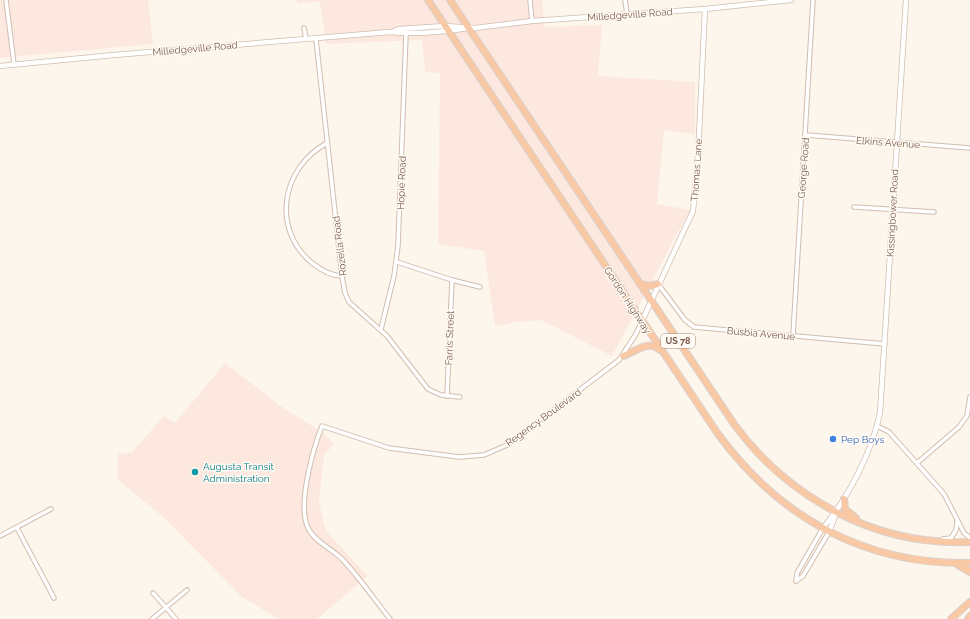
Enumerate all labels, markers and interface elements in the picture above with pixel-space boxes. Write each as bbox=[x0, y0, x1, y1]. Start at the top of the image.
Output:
street label: Milledgeville Road bbox=[587, 6, 673, 23]
street label: Milledgeville Road bbox=[152, 39, 238, 58]
street label: Elkins Avenue bbox=[856, 135, 921, 150]
street label: George Road bbox=[796, 137, 811, 199]
street label: Thomas Lane bbox=[689, 138, 704, 202]
street label: Hopie Road bbox=[395, 156, 408, 210]
street label: Kissingbower Road bbox=[885, 169, 900, 257]
street label: Rozella Road bbox=[330, 215, 349, 277]
street label: Gordon Highway bbox=[602, 265, 654, 336]
street label: Farris Street bbox=[443, 310, 456, 366]
street label: Busbia Avenue bbox=[726, 325, 796, 342]
road number: US 78 bbox=[661, 334, 695, 348]
street label: Regency Boulevard bbox=[503, 386, 583, 448]
marker: Pep Boys bbox=[828, 434, 838, 444]
place label: Pep Boys bbox=[841, 434, 884, 445]
place label: Augusta Transit Administration bbox=[203, 461, 275, 484]
marker: Augusta Transit Administration bbox=[190, 467, 200, 477]

